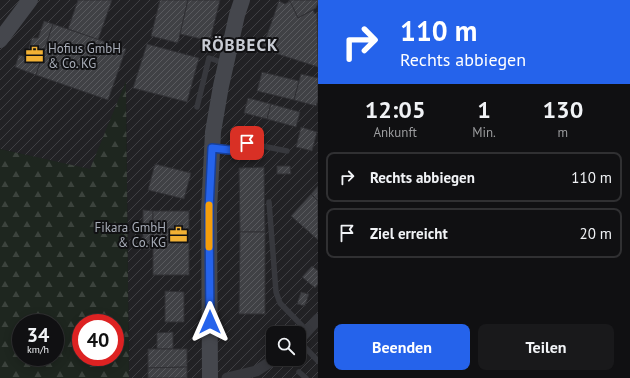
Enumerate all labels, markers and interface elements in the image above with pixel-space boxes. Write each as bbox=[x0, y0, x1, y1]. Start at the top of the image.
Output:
text: 110 m bbox=[400, 12, 477, 49]
icon: right bbox=[334, 16, 386, 68]
district label: RÖBBECK bbox=[201, 34, 279, 56]
place label: Hofius GmbH & Co. KG bbox=[48, 40, 121, 72]
office icon: Hofius GmbH & Co. KG bbox=[25, 45, 45, 65]
text: Rechts abbiegen bbox=[400, 48, 526, 71]
text: 12:05 bbox=[365, 94, 426, 125]
text: 1 bbox=[477, 94, 491, 125]
text: 130 bbox=[542, 94, 583, 125]
text: Ankunft bbox=[373, 124, 417, 141]
text: Min. bbox=[472, 124, 496, 141]
text: m bbox=[558, 124, 568, 141]
pin bbox=[230, 126, 264, 160]
icon: arrive bbox=[236, 132, 258, 154]
icon: right bbox=[336, 166, 358, 188]
text: Rechts abbiegen bbox=[370, 168, 475, 187]
text: 110 m bbox=[571, 168, 612, 187]
place label: Fikara GmbH & Co. KG bbox=[95, 219, 166, 251]
icon: arrive bbox=[336, 222, 358, 244]
office icon: Fikara GmbH & Co. KG bbox=[169, 224, 189, 244]
text: Ziel erreicht bbox=[370, 224, 448, 243]
text: 20 m bbox=[579, 224, 612, 243]
position arrow bbox=[189, 301, 231, 343]
speed limit sign: 40 bbox=[72, 314, 124, 366]
text: 34 bbox=[27, 322, 49, 348]
button: Beenden bbox=[334, 324, 470, 370]
button: Teilen bbox=[478, 324, 614, 370]
map controls bbox=[266, 326, 306, 366]
button: search bbox=[266, 326, 306, 366]
text: km/h bbox=[27, 343, 49, 356]

